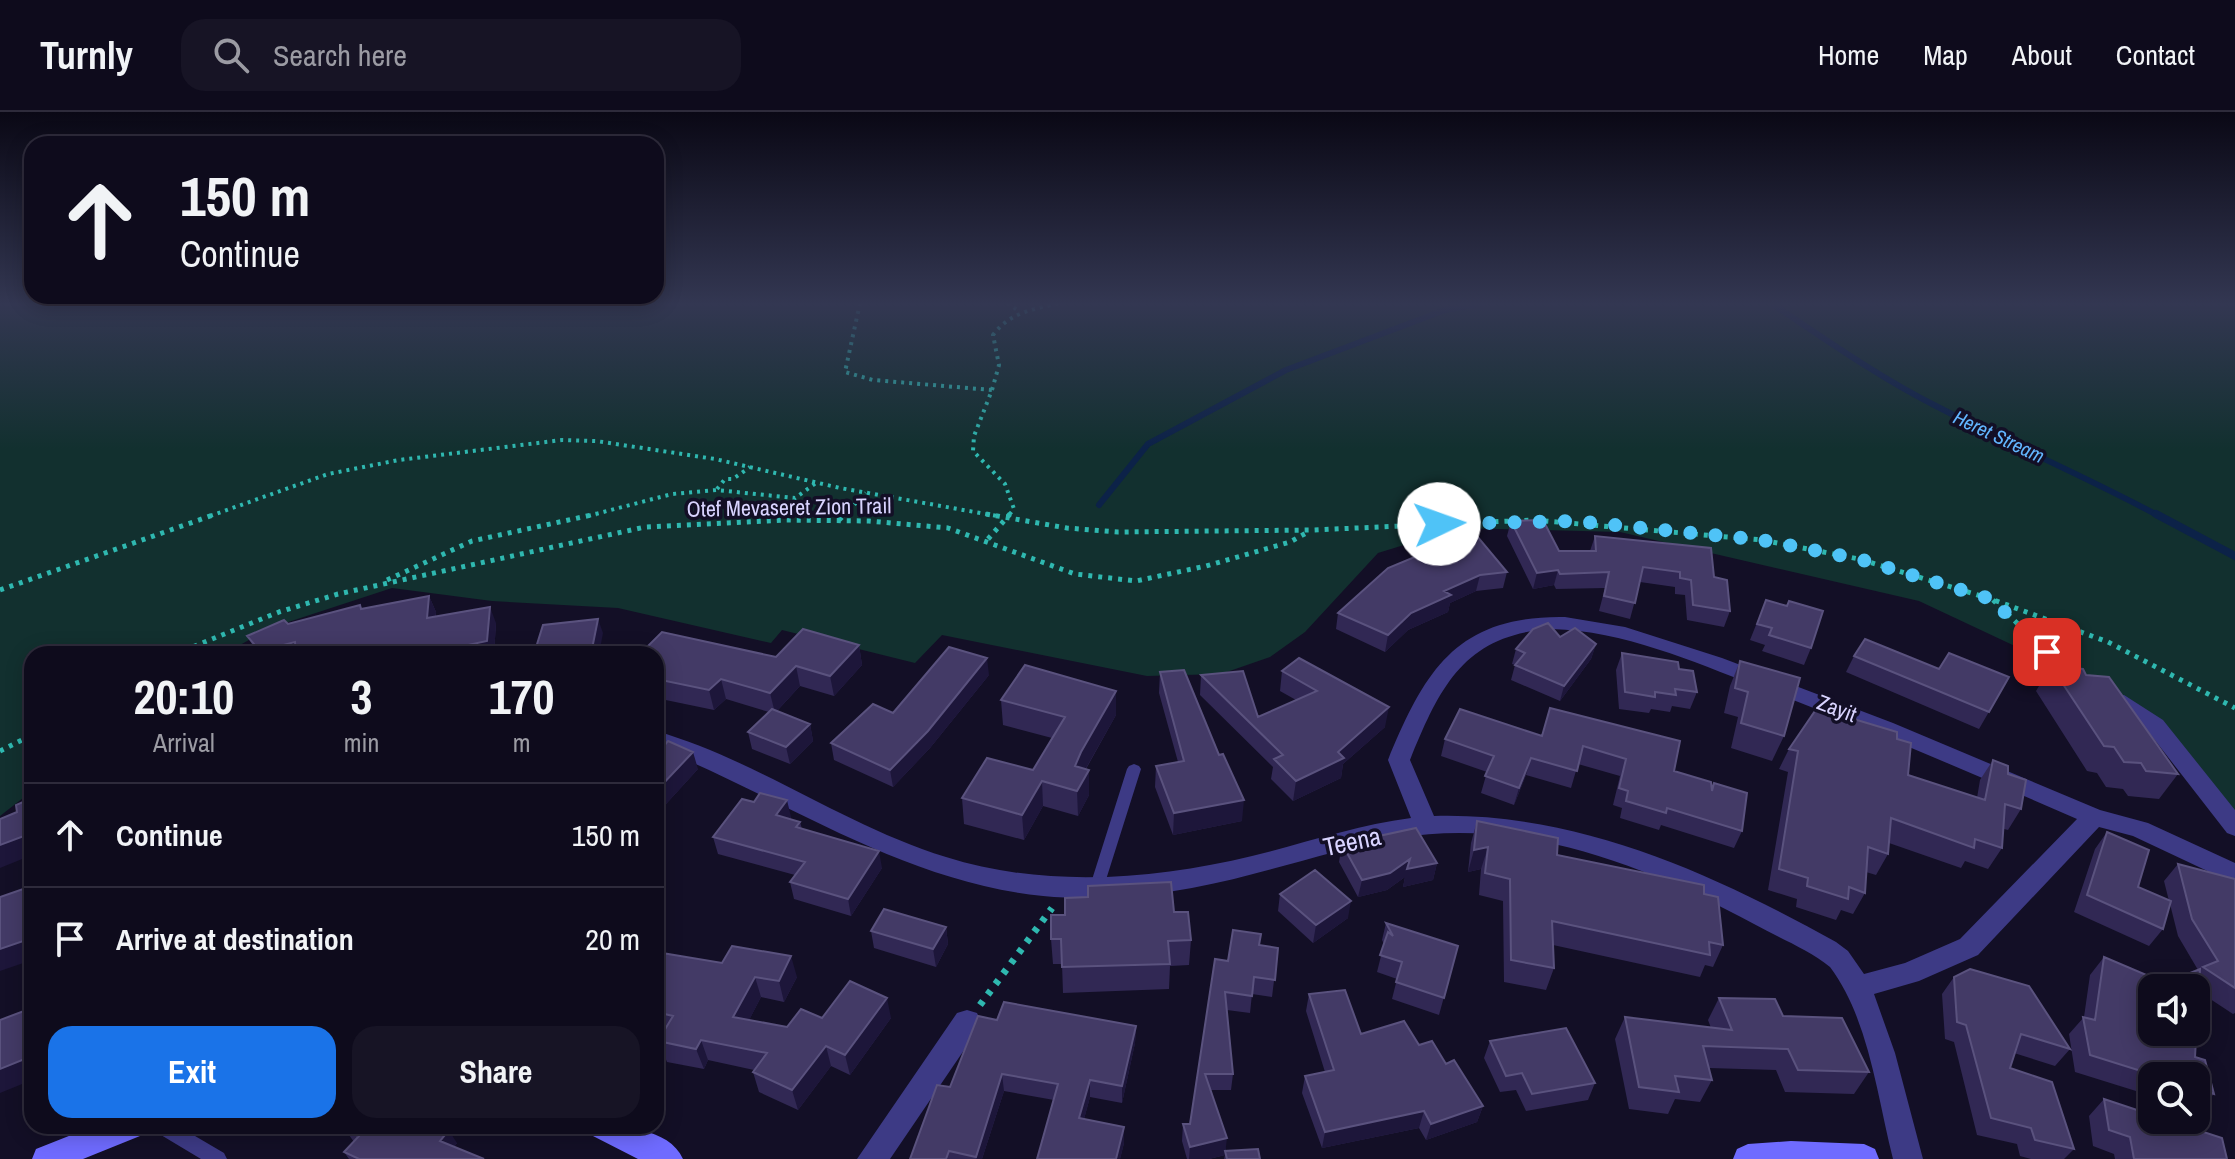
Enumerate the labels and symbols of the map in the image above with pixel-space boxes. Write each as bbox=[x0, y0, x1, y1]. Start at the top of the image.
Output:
water label: Heret Stream bbox=[1949, 403, 2049, 469]
position arrow bbox=[1397, 482, 1481, 566]
street label: Otef Mevaseret Zion Trail bbox=[686, 490, 892, 524]
pin bbox=[2013, 618, 2081, 686]
street label: Zayit bbox=[1813, 687, 1861, 729]
street label: Teena bbox=[1320, 818, 1384, 864]

